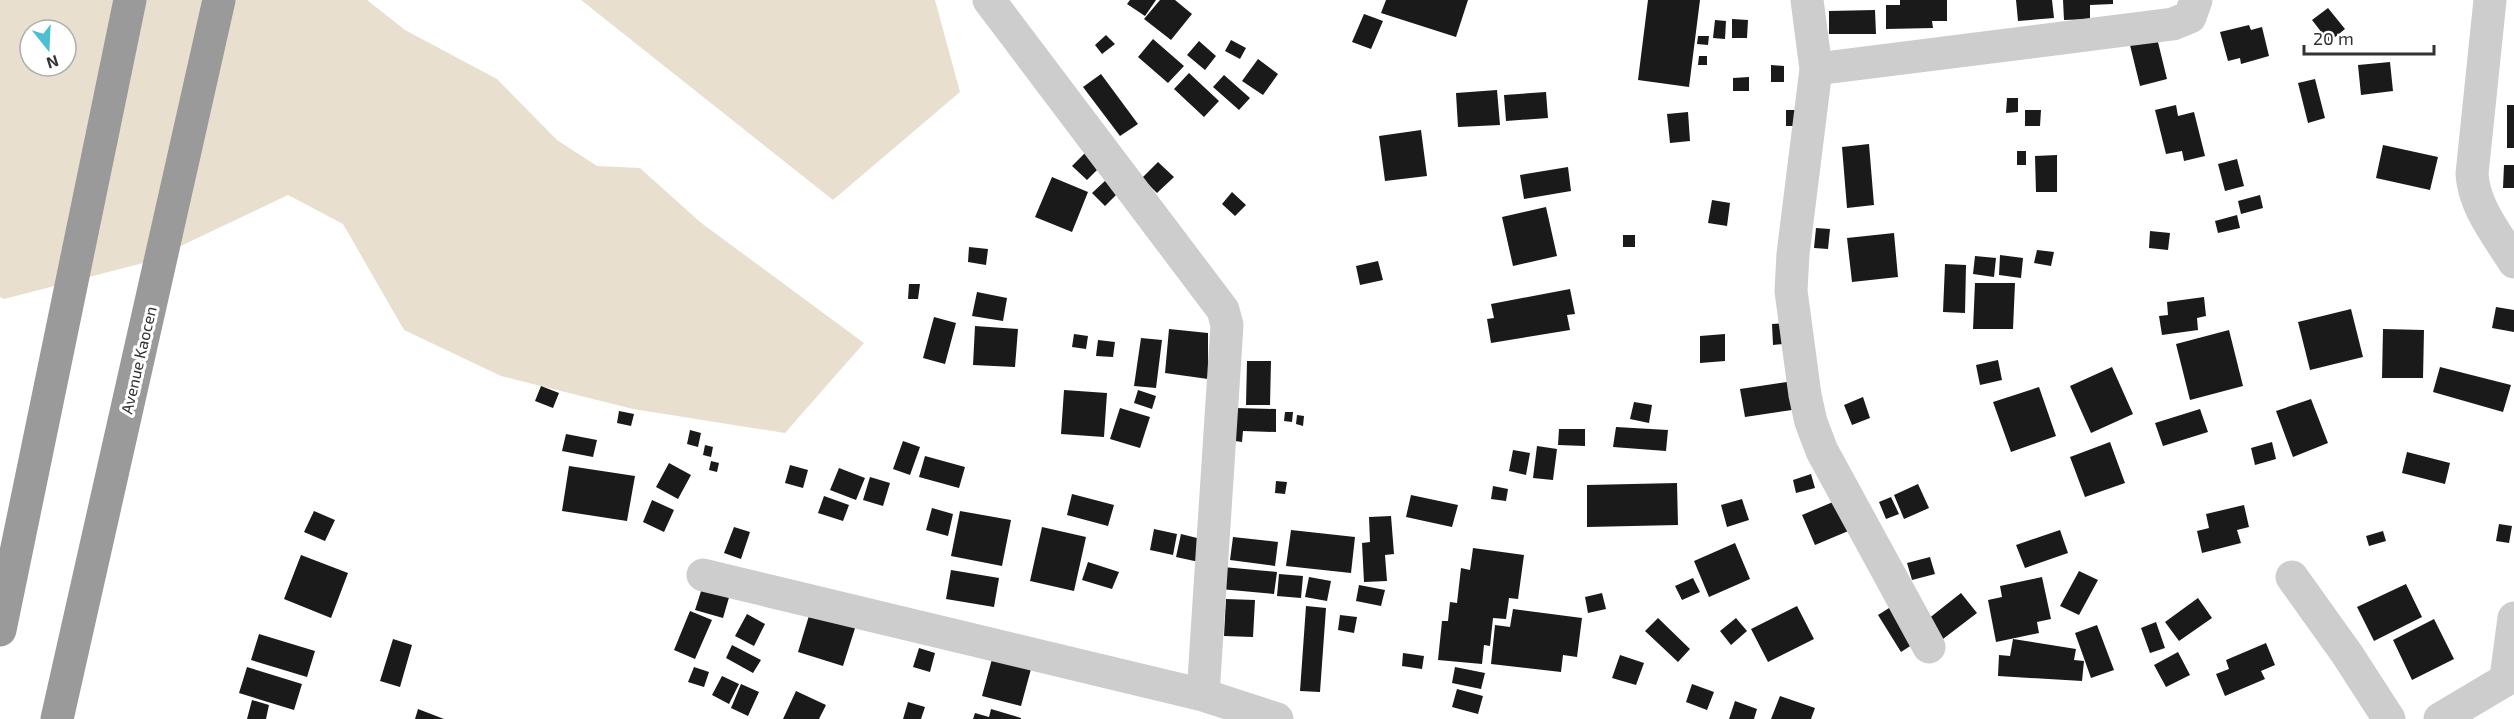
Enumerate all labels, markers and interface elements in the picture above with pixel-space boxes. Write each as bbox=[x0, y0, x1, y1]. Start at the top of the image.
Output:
north arrow bbox=[18, 18, 78, 78]
scale bar bbox=[2304, 18, 2434, 56]
text: 20 m bbox=[2313, 27, 2354, 49]
text: N bbox=[44, 52, 61, 74]
street label: Avenue Kaocen bbox=[116, 304, 160, 416]

